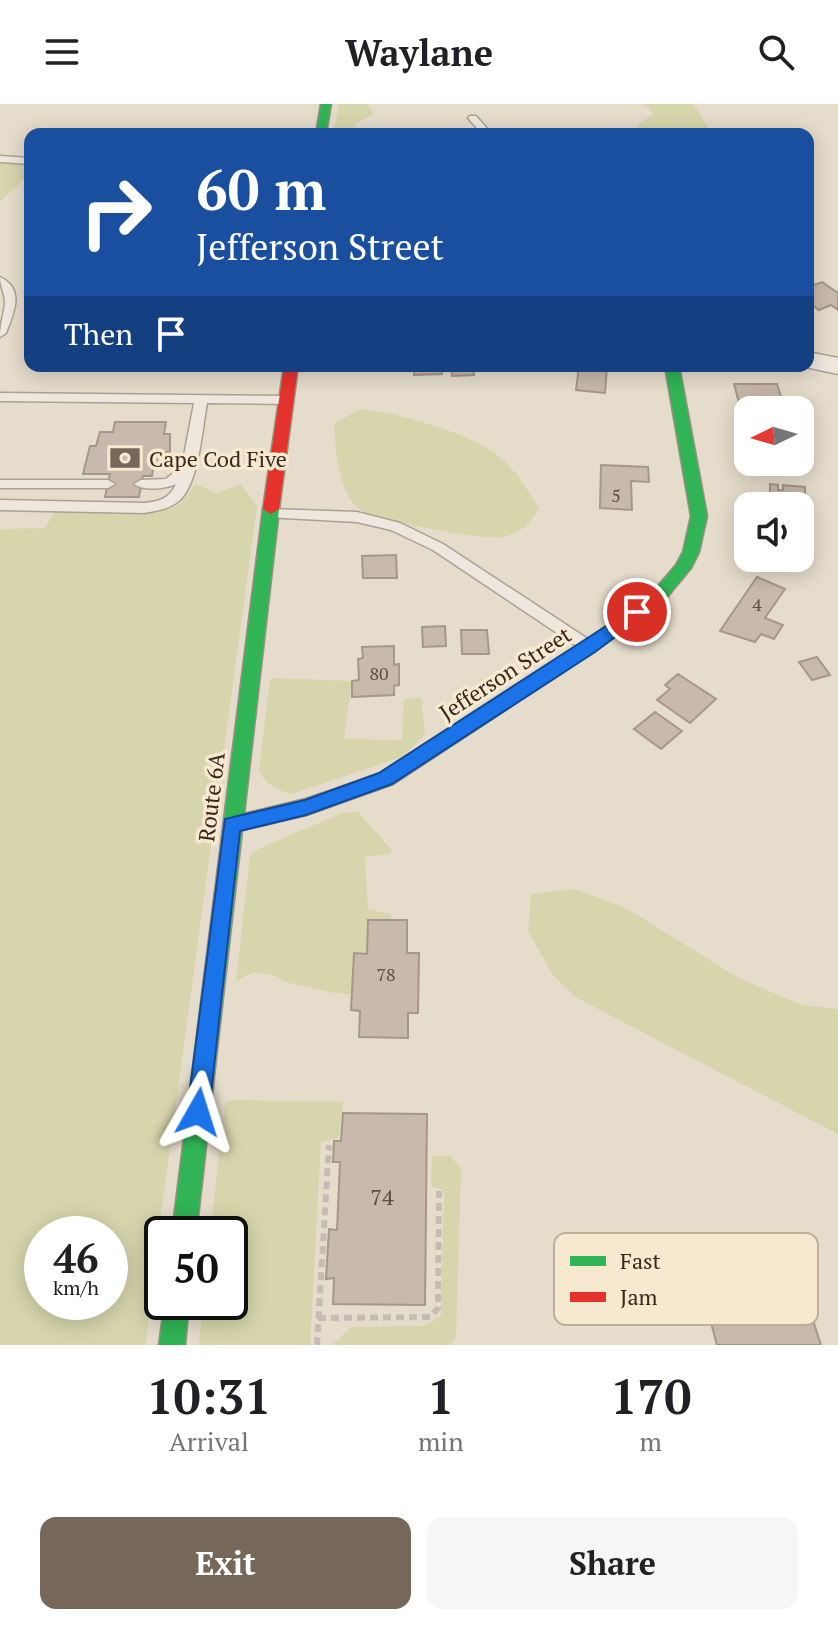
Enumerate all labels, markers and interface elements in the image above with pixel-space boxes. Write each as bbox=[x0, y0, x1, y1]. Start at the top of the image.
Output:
text: Waylane bbox=[345, 29, 493, 76]
icon: menu bbox=[40, 30, 84, 74]
icon: search bbox=[754, 30, 798, 74]
text: 60 m bbox=[196, 152, 326, 226]
icon: right bbox=[64, 160, 168, 264]
text: Jefferson Street bbox=[196, 223, 444, 270]
icon: arrive bbox=[149, 312, 193, 356]
text: Then bbox=[64, 314, 133, 354]
north arrow bbox=[734, 396, 814, 476]
map controls bbox=[734, 396, 814, 572]
bank icon: Cape Cod Five bbox=[108, 441, 142, 475]
place label: Cape Cod Five bbox=[149, 444, 287, 473]
house number: 5 bbox=[611, 483, 621, 507]
button: sound bbox=[734, 492, 814, 572]
pin bbox=[603, 578, 671, 646]
icon: arrive bbox=[615, 590, 659, 634]
house number: 4 bbox=[752, 592, 762, 616]
street label: Jefferson Street bbox=[434, 620, 576, 726]
house number: 80 bbox=[369, 661, 389, 685]
street label: Route 6A bbox=[191, 750, 231, 843]
house number: 78 bbox=[376, 962, 396, 986]
position arrow bbox=[156, 1070, 240, 1154]
house number: 74 bbox=[370, 1182, 394, 1211]
speed limit sign: 50 bbox=[144, 1216, 248, 1320]
text: 46 bbox=[53, 1231, 99, 1284]
legend bbox=[554, 1233, 818, 1325]
text: Fast bbox=[620, 1246, 661, 1275]
text: km/h bbox=[53, 1274, 99, 1301]
text: Jam bbox=[620, 1282, 658, 1311]
text: 10:31 bbox=[146, 1364, 271, 1428]
text: 1 bbox=[427, 1364, 454, 1428]
text: 170 bbox=[610, 1364, 692, 1428]
text: Arrival bbox=[169, 1424, 249, 1458]
text: min bbox=[418, 1424, 464, 1458]
text: m bbox=[640, 1424, 662, 1458]
button: Exit bbox=[40, 1517, 411, 1609]
button: Share bbox=[427, 1517, 798, 1609]

